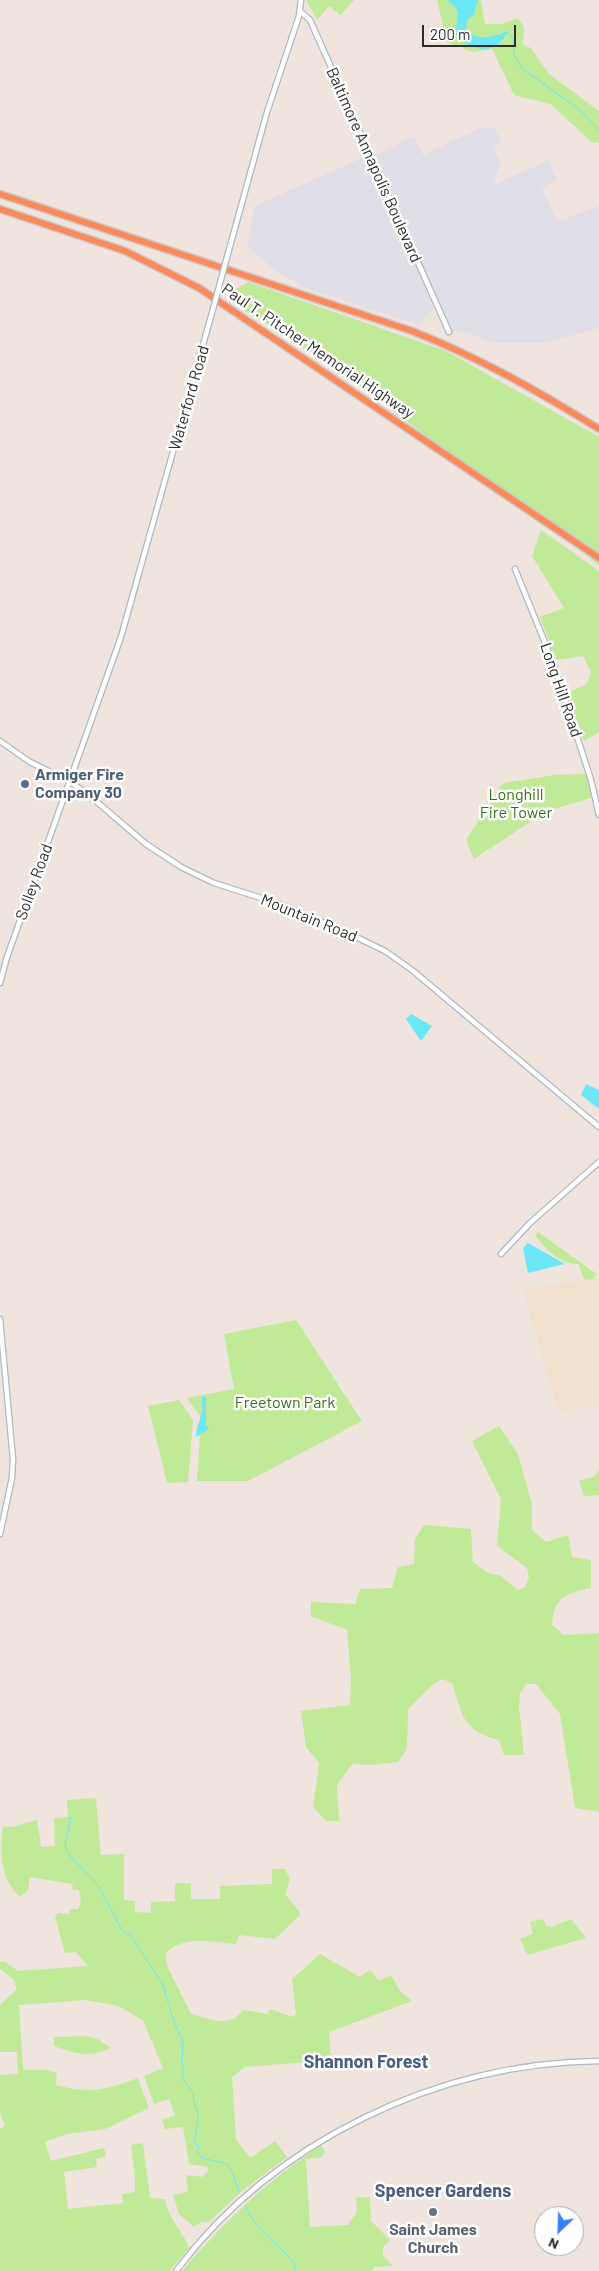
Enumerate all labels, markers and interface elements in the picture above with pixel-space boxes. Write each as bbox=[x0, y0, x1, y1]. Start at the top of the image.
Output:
scale bar bbox=[424, 15, 518, 47]
text: 200 m bbox=[430, 25, 470, 43]
street label: Baltimore Annapolis Boulevard bbox=[322, 64, 426, 266]
street label: Paul T. Pitcher Memorial Highway bbox=[218, 279, 418, 423]
street label: Waterford Road bbox=[165, 343, 213, 453]
street label: Long Hill Road bbox=[536, 640, 586, 740]
place label: Armiger Fire Company 30 bbox=[35, 765, 124, 803]
marker: Armiger Fire Company 30 bbox=[19, 778, 31, 790]
park label: Longhill Fire Tower bbox=[480, 785, 552, 823]
street label: Solley Road bbox=[11, 841, 57, 923]
street label: Mountain Road bbox=[258, 890, 360, 946]
park label: Freetown Park bbox=[235, 1393, 335, 1413]
district label: Shannon Forest bbox=[304, 2051, 428, 2073]
district label: Spencer Gardens bbox=[375, 2180, 511, 2202]
marker: Saint James Church bbox=[427, 2206, 439, 2218]
north arrow bbox=[534, 2206, 584, 2256]
place label: Saint James Church bbox=[389, 2220, 477, 2258]
text: N bbox=[545, 2235, 561, 2254]

